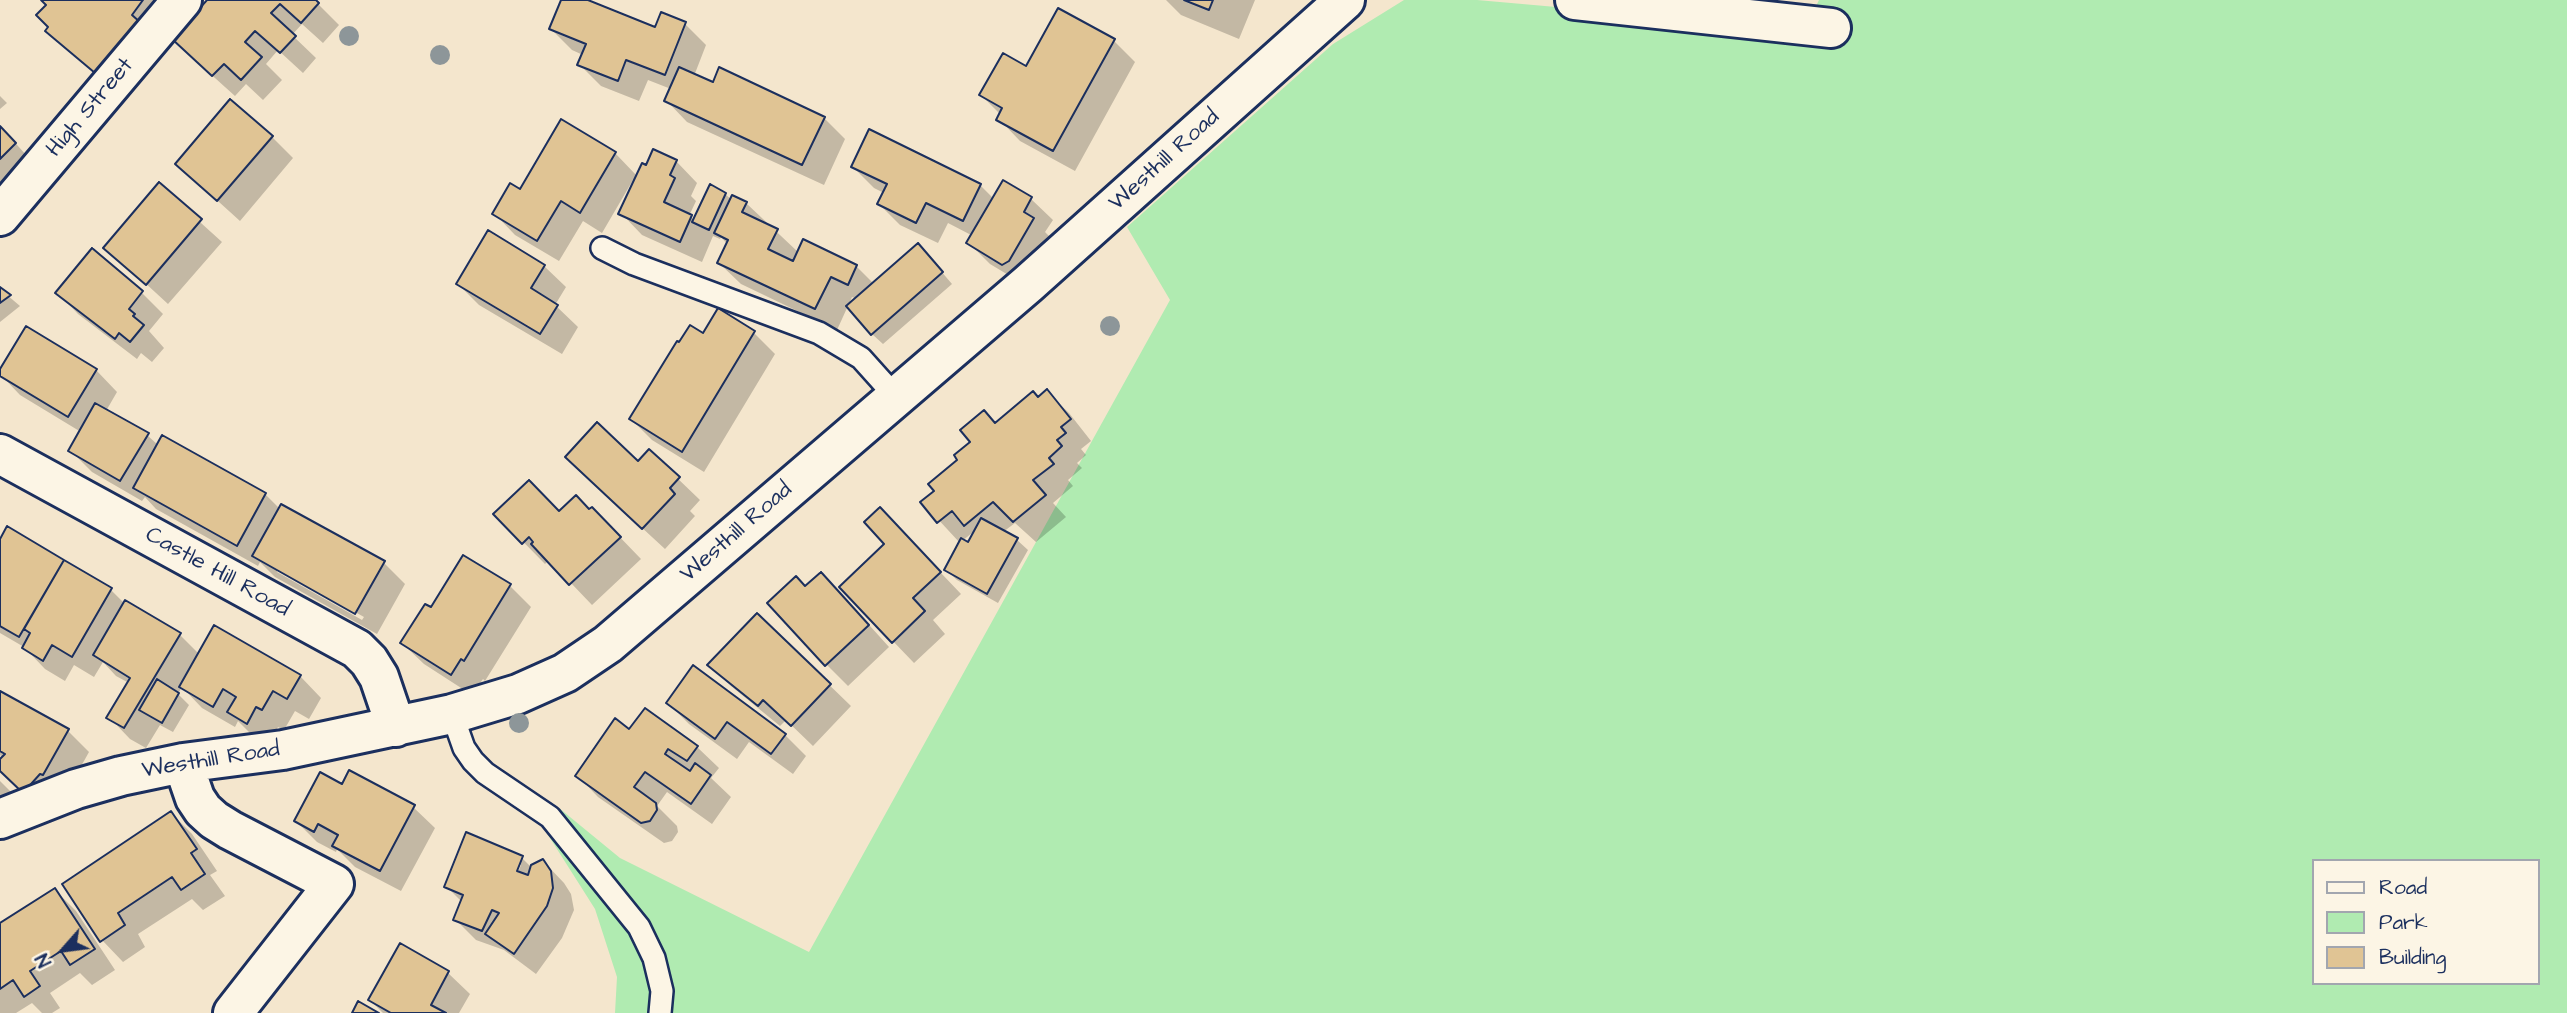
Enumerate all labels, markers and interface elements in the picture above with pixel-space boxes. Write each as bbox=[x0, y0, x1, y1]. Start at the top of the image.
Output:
street label: High Street bbox=[42, 53, 140, 163]
street label: Westhill Road bbox=[1104, 104, 1226, 218]
street label: Westhill Road bbox=[675, 477, 799, 589]
street label: Castle Hill Road bbox=[140, 522, 294, 624]
street label: Westhill Road bbox=[140, 736, 282, 786]
legend bbox=[2312, 859, 2539, 985]
text: Road bbox=[2379, 873, 2427, 902]
text: Park bbox=[2379, 908, 2428, 937]
north arrow bbox=[28, 915, 98, 985]
text: Building bbox=[2379, 943, 2446, 972]
text: N bbox=[29, 948, 59, 972]

